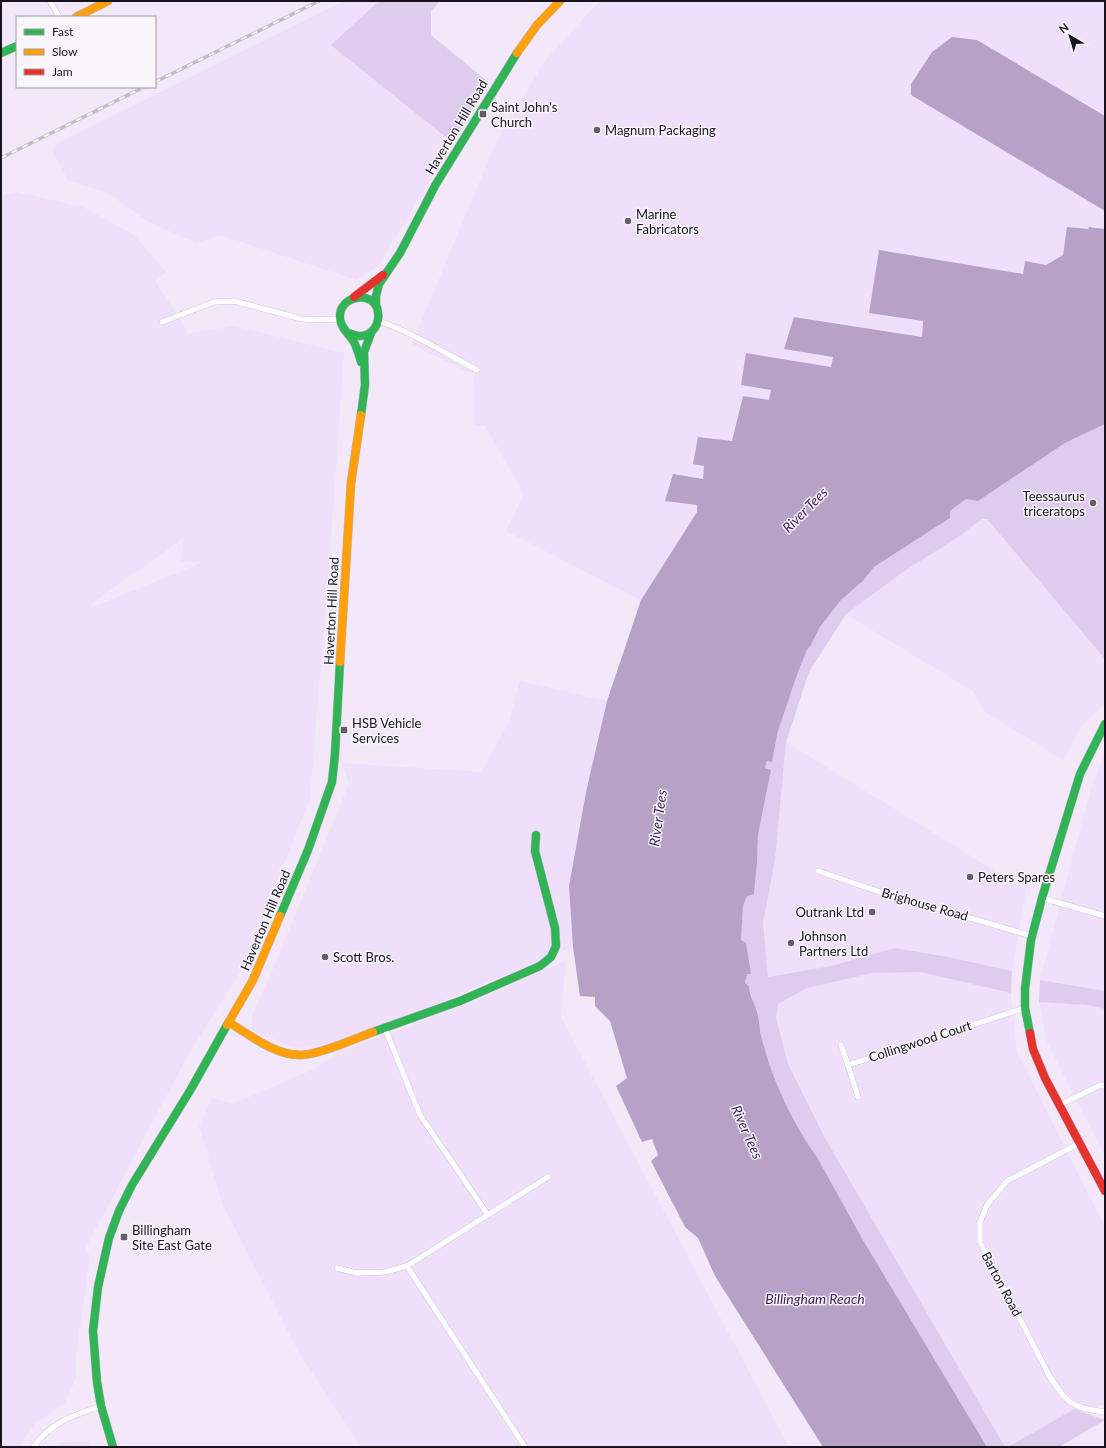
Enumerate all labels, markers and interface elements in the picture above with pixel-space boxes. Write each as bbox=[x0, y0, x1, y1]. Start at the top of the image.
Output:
legend bbox=[16, 16, 156, 88]
north arrow bbox=[1050, 16, 1090, 56]
text: N bbox=[1056, 20, 1071, 35]
text: Fast bbox=[52, 24, 74, 39]
text: Slow bbox=[52, 44, 78, 59]
text: Jam bbox=[52, 64, 73, 79]
street label: Haverton Hill Road bbox=[421, 77, 491, 177]
place label: Saint John's Church bbox=[491, 99, 558, 130]
marker: Saint John's Church bbox=[478, 109, 488, 119]
place label: Magnum Packaging bbox=[605, 122, 716, 138]
marker: Magnum Packaging bbox=[592, 125, 602, 135]
place label: Marine Fabricators bbox=[636, 206, 699, 237]
marker: Marine Fabricators bbox=[623, 216, 633, 226]
water label: River Tees bbox=[778, 483, 831, 536]
place label: Teessaurus triceratops bbox=[1023, 488, 1085, 519]
marker: Teessaurus triceratops bbox=[1088, 498, 1098, 508]
street label: Haverton Hill Road bbox=[320, 557, 342, 665]
place label: HSB Vehicle Services bbox=[352, 715, 422, 746]
marker: HSB Vehicle Services bbox=[339, 725, 349, 735]
water label: River Tees bbox=[645, 788, 670, 847]
street label: Haverton Hill Road bbox=[237, 867, 293, 973]
place label: Peters Spares bbox=[978, 869, 1055, 885]
marker: Peters Spares bbox=[965, 872, 975, 882]
street label: Brighouse Road bbox=[880, 884, 970, 924]
place label: Outrank Ltd bbox=[795, 904, 864, 920]
marker: Outrank Ltd bbox=[867, 907, 877, 917]
place label: Johnson Partners Ltd bbox=[799, 928, 868, 959]
marker: Johnson Partners Ltd bbox=[786, 938, 796, 948]
place label: Scott Bros. bbox=[333, 949, 394, 965]
marker: Scott Bros. bbox=[320, 952, 330, 962]
street label: Collingwood Court bbox=[867, 1017, 974, 1065]
water label: River Tees bbox=[728, 1102, 767, 1162]
place label: Billingham Site East Gate bbox=[132, 1222, 212, 1253]
marker: Billingham Site East Gate bbox=[119, 1232, 129, 1242]
street label: Barton Road bbox=[978, 1249, 1026, 1319]
water label: Billingham Reach bbox=[765, 1290, 865, 1307]

